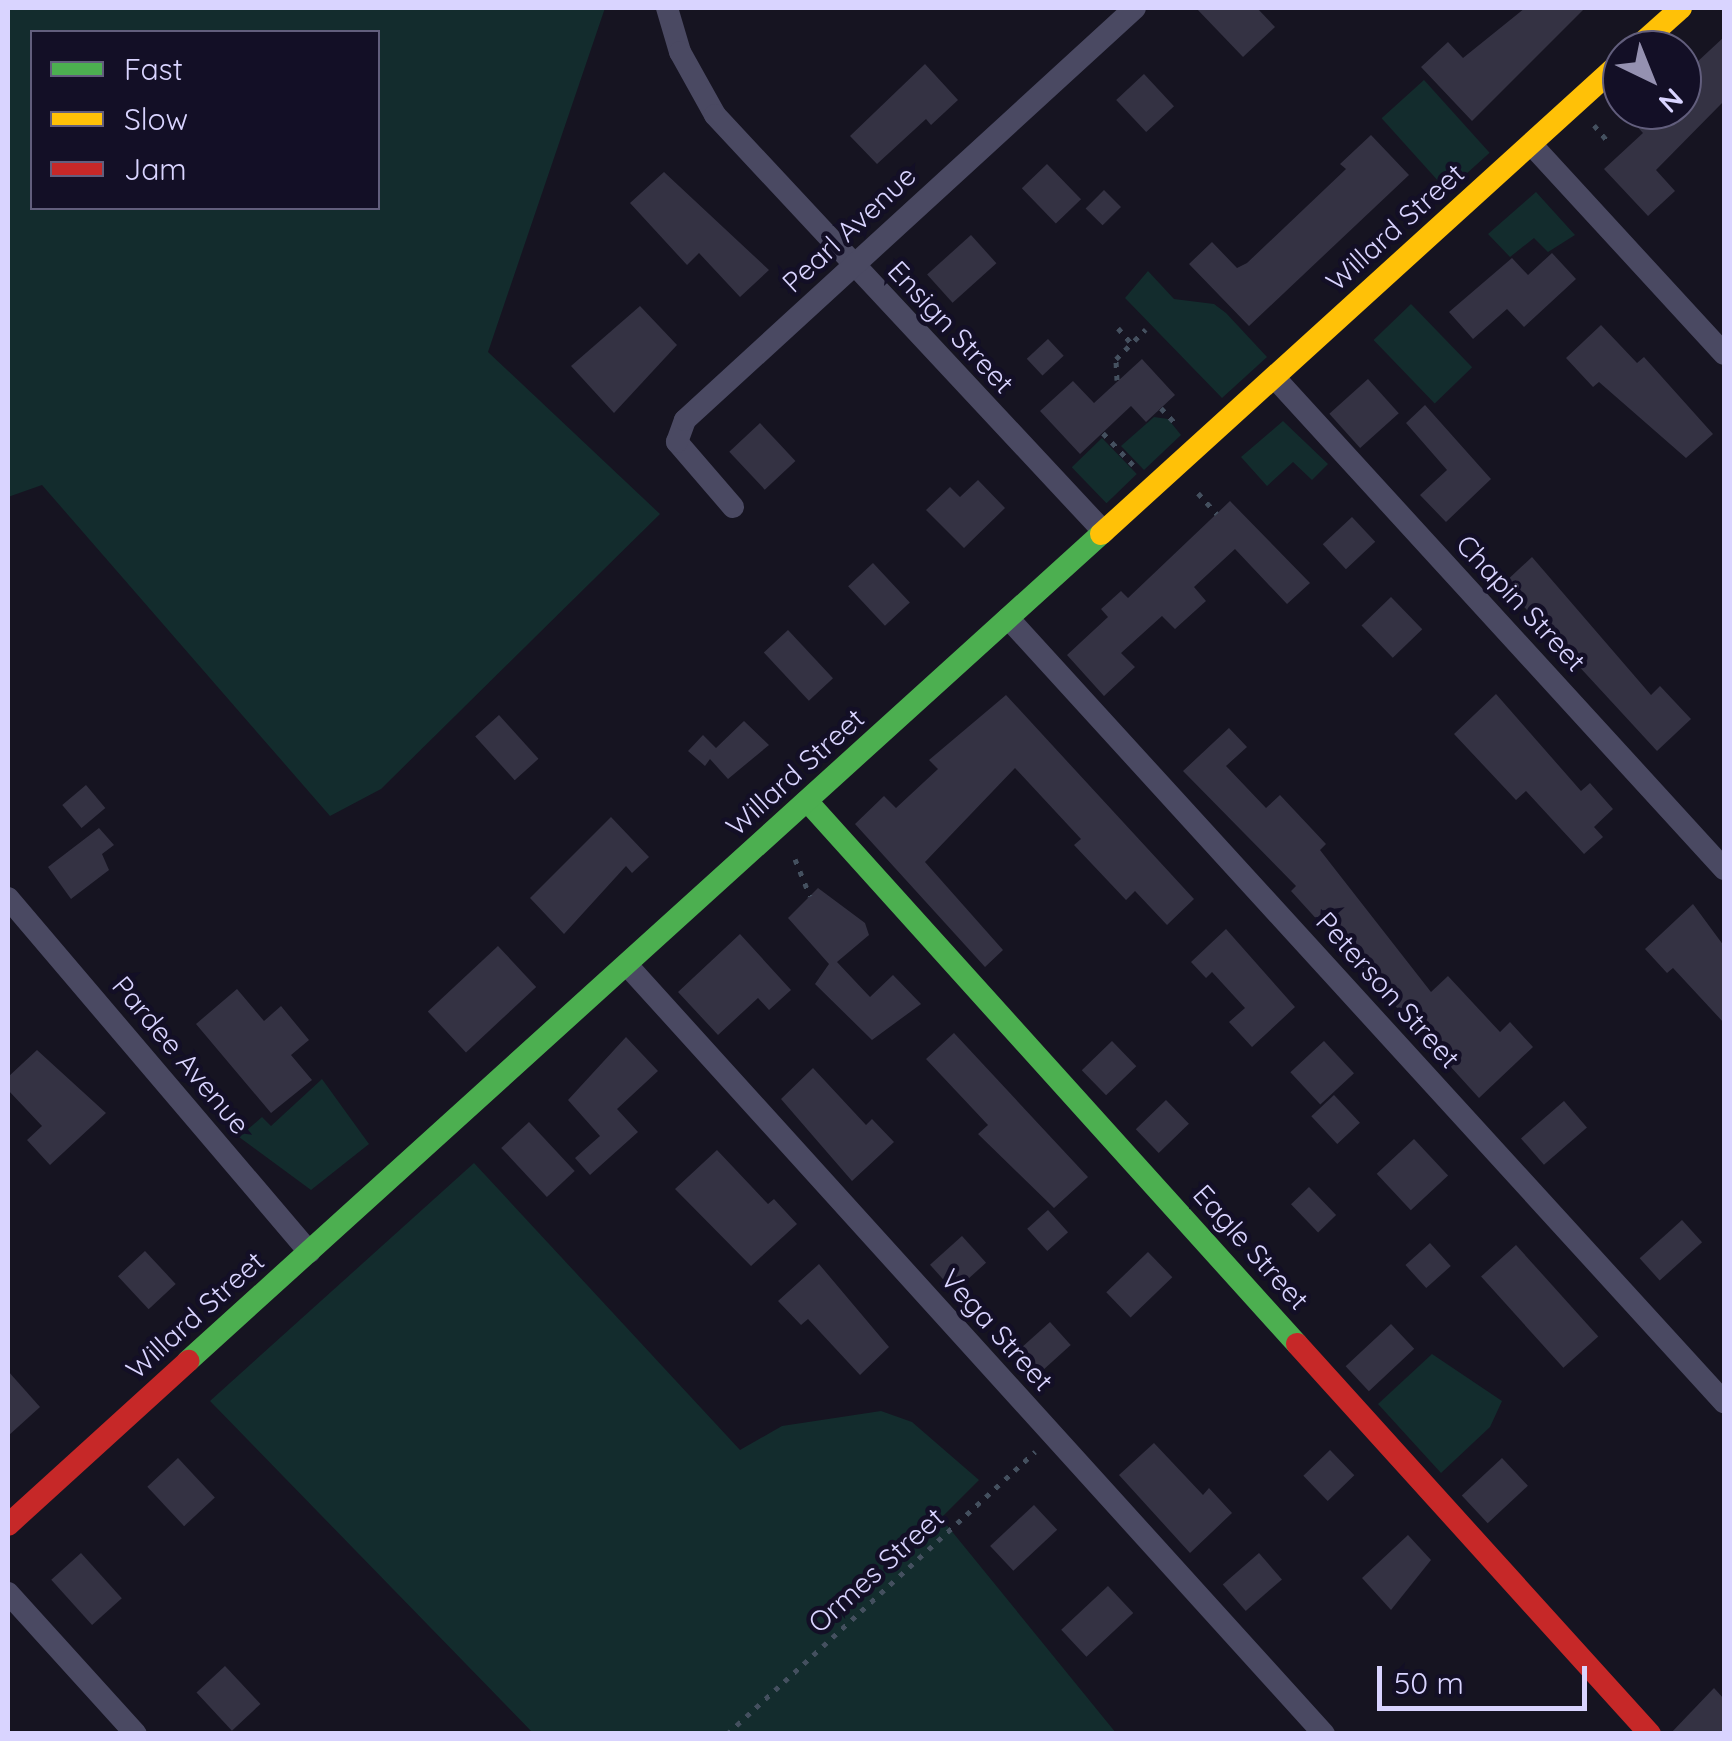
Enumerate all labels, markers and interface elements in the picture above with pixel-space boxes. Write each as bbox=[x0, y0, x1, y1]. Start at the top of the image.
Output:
legend bbox=[30, 30, 380, 210]
north arrow bbox=[1602, 30, 1702, 130]
text: Fast bbox=[124, 50, 183, 88]
text: N bbox=[1652, 81, 1691, 121]
text: Slow bbox=[124, 100, 188, 138]
text: Jam bbox=[124, 150, 187, 188]
street label: Willard Street bbox=[1319, 156, 1471, 298]
street label: Pearl Avenue bbox=[775, 159, 923, 299]
street label: Ensign Street bbox=[881, 254, 1021, 400]
street label: Chapin Street bbox=[1449, 528, 1593, 678]
street label: Willard Street bbox=[719, 701, 871, 843]
street label: Peterson Street bbox=[1309, 905, 1467, 1075]
street label: Pardee Avenue bbox=[105, 969, 257, 1141]
street label: Eagle Street bbox=[1186, 1178, 1316, 1316]
street label: Willard Street bbox=[119, 1244, 271, 1386]
street label: Vega Street bbox=[934, 1262, 1060, 1398]
street label: Ormes Street bbox=[801, 1500, 951, 1640]
scale bar bbox=[1382, 1646, 1592, 1708]
text: 50 m bbox=[1394, 1664, 1464, 1702]

